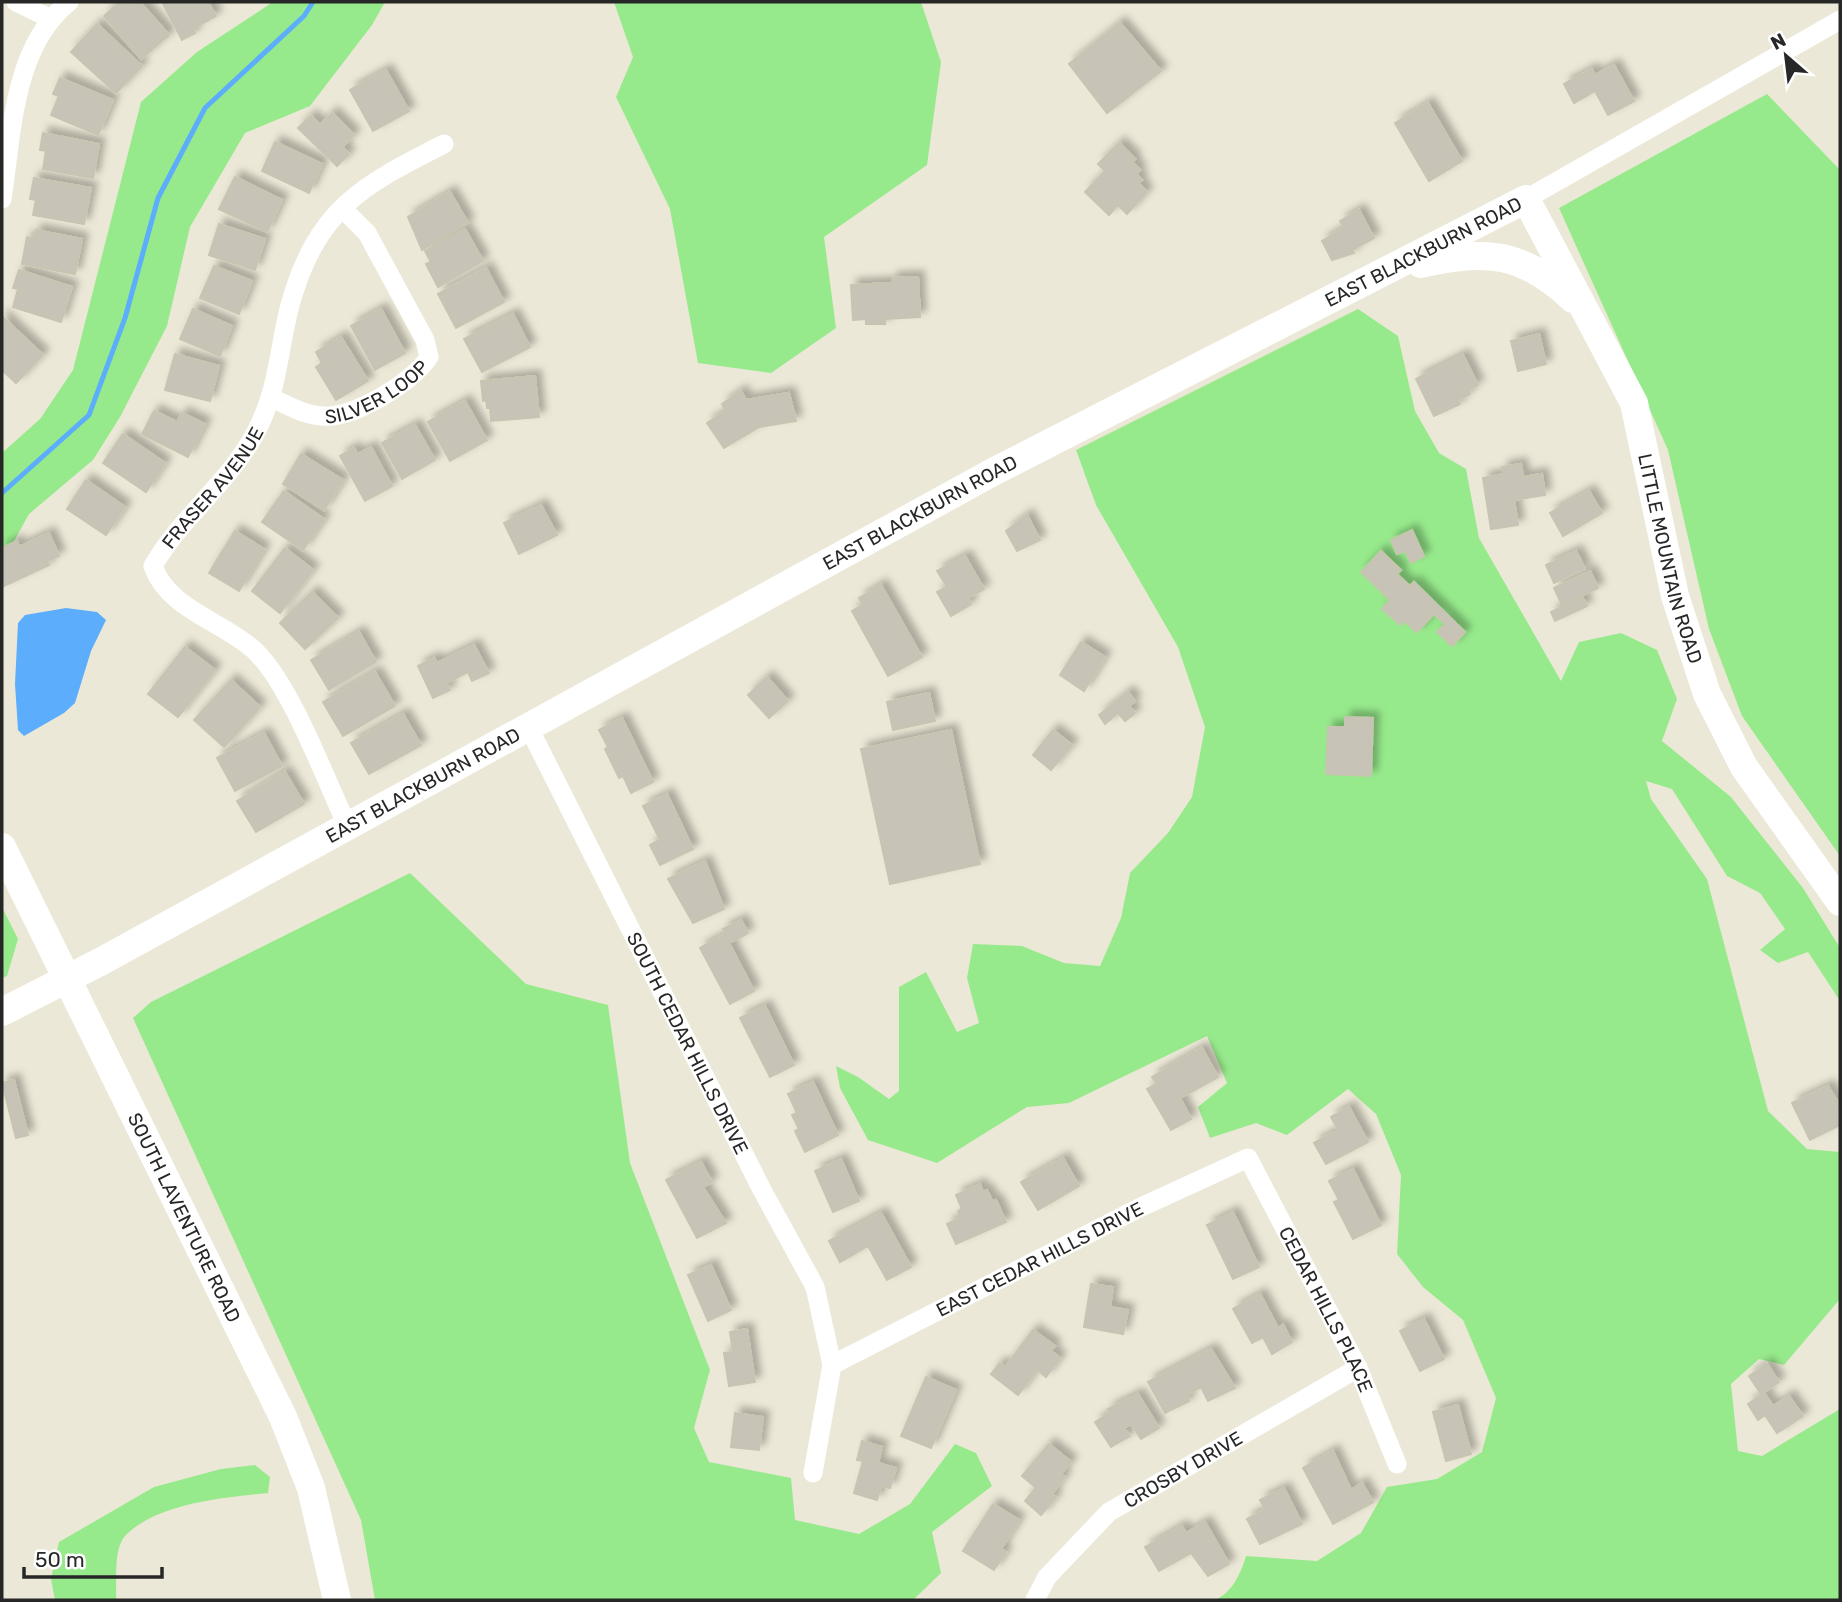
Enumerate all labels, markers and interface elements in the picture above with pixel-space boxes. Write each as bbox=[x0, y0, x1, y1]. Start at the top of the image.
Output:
north arrow bbox=[1751, 21, 1821, 91]
text: N bbox=[1767, 28, 1790, 55]
street label: EAST BLACKBURN ROAD bbox=[1321, 192, 1526, 312]
street label: SILVER LOOP bbox=[324, 355, 433, 428]
street label: FRASER AVENUE bbox=[157, 423, 268, 553]
street label: EAST BLACKBURN ROAD bbox=[819, 450, 1021, 575]
street label: LITTLE MOUNTAIN ROAD bbox=[1634, 451, 1708, 666]
street label: EAST BLACKBURN ROAD bbox=[321, 722, 524, 848]
street label: SOUTH CEDAR HILLS DRIVE bbox=[622, 928, 753, 1158]
street label: SOUTH LAVENTURE ROAD bbox=[123, 1109, 246, 1326]
street label: EAST CEDAR HILLS DRIVE bbox=[932, 1197, 1147, 1321]
street label: CEDAR HILLS PLACE bbox=[1274, 1222, 1378, 1395]
street label: CROSBY DRIVE bbox=[1119, 1426, 1246, 1513]
scale bar bbox=[24, 1536, 163, 1580]
text: 50 m bbox=[35, 1547, 85, 1572]

